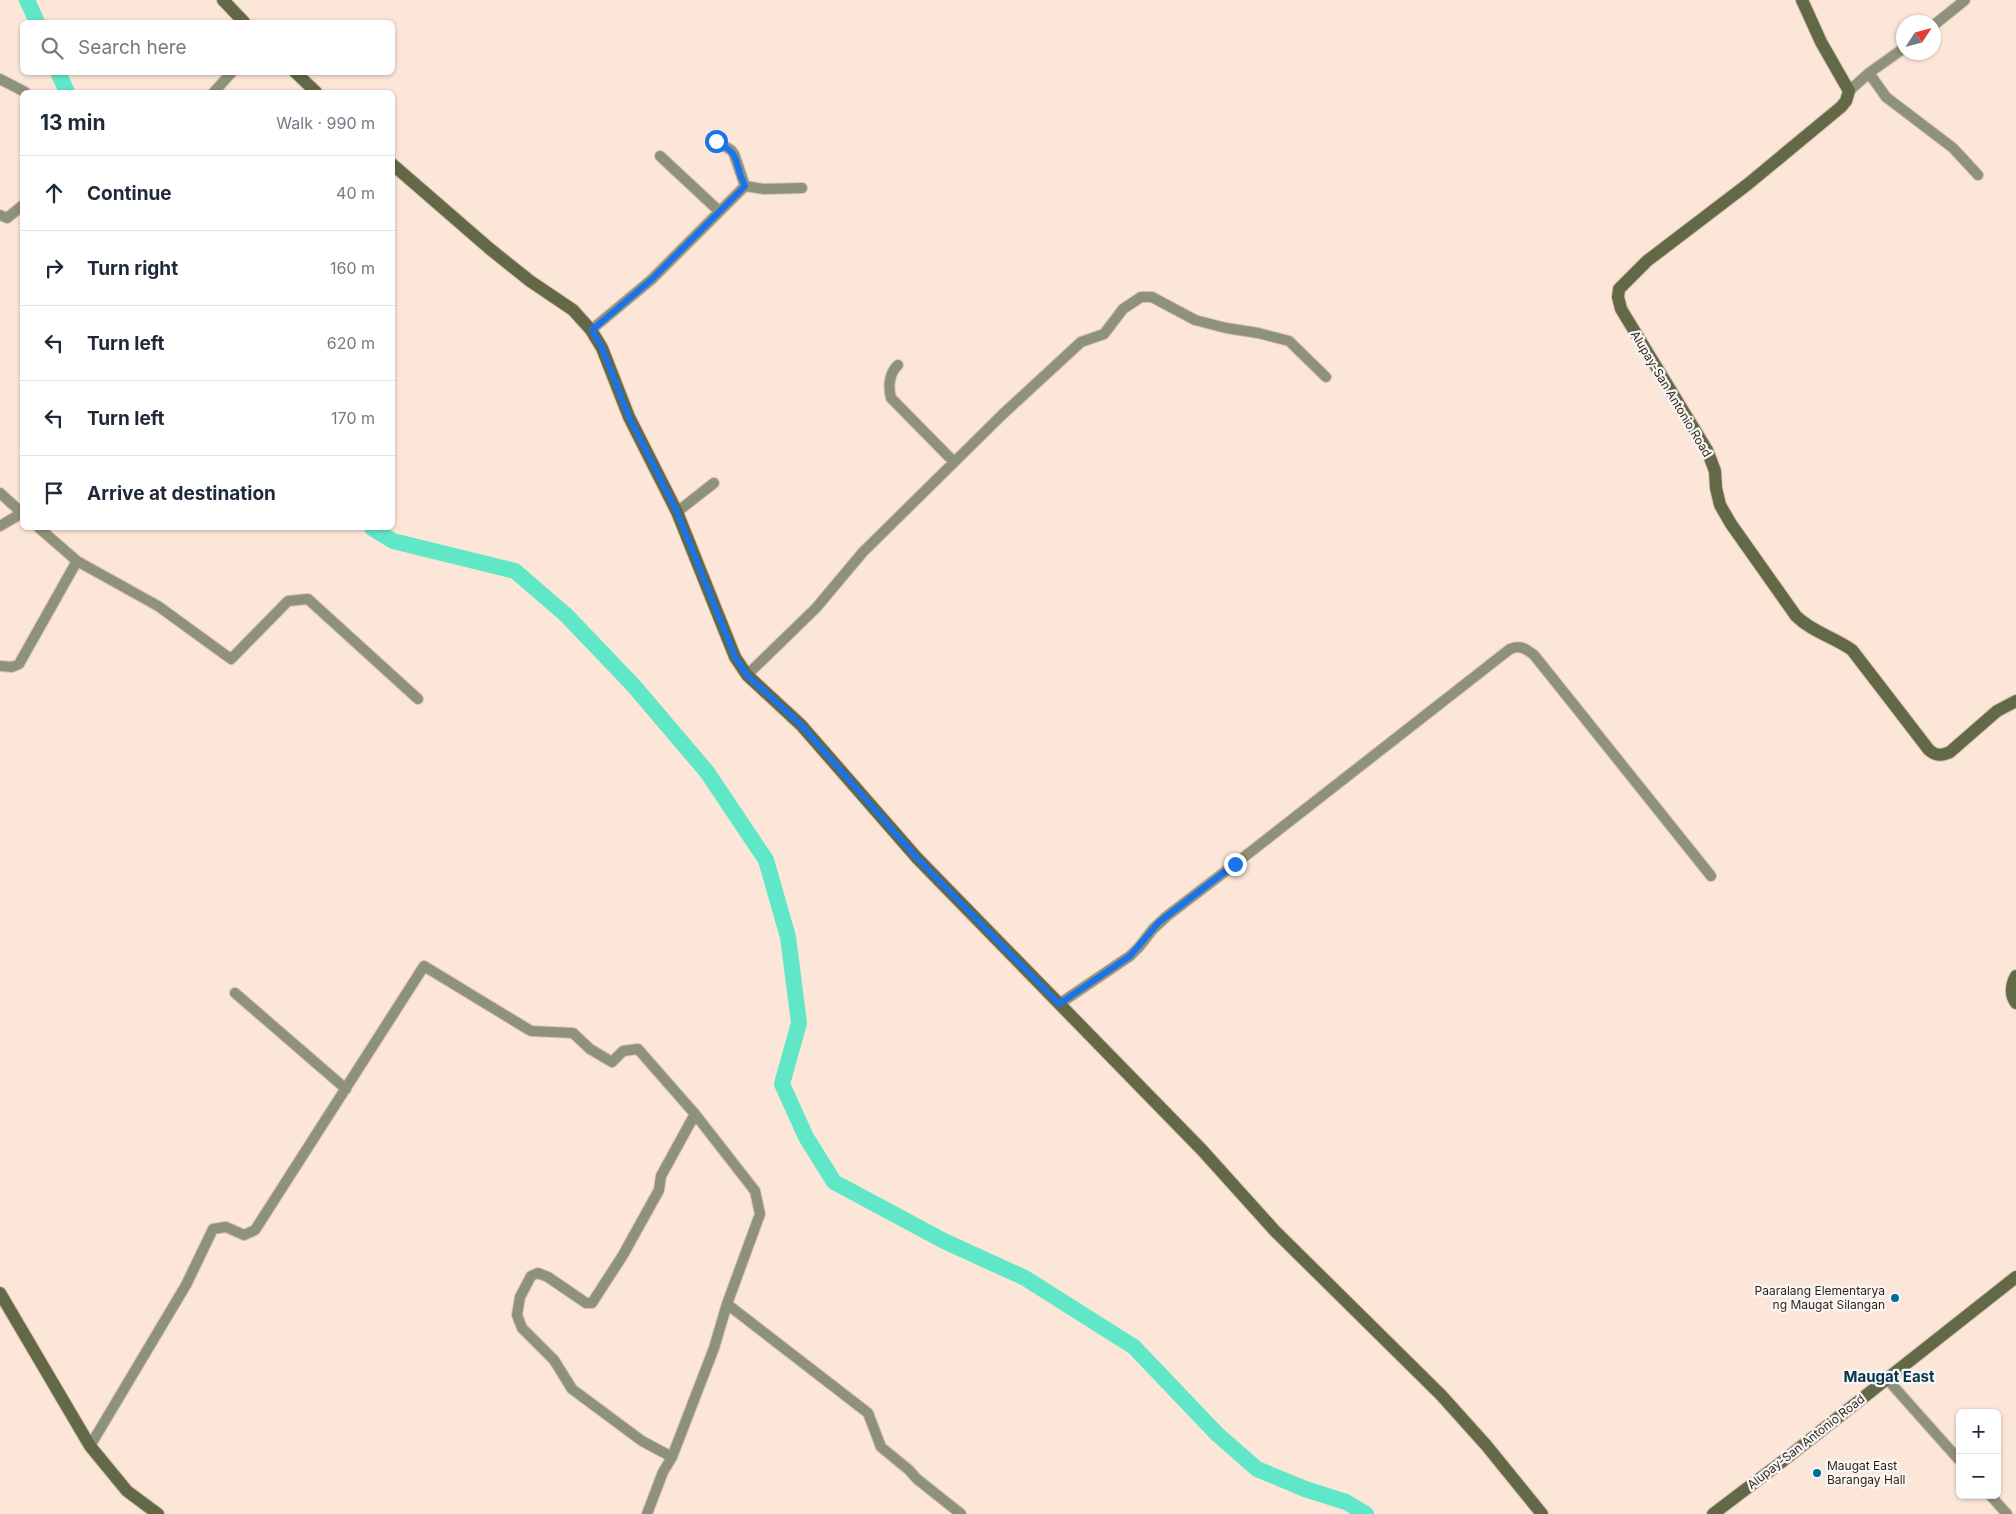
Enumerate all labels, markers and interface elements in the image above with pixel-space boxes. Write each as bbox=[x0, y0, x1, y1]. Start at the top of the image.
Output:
north arrow bbox=[1896, 15, 1941, 60]
search box bbox=[20, 20, 395, 75]
icon: search bbox=[38, 34, 66, 62]
text: Search here bbox=[78, 36, 187, 59]
text: 13 min bbox=[40, 110, 106, 135]
text: Walk · 990 m bbox=[276, 113, 375, 133]
route start bbox=[705, 130, 728, 153]
icon: ahead bbox=[40, 179, 68, 207]
text: Continue bbox=[87, 182, 172, 205]
text: 40 m bbox=[336, 183, 375, 203]
icon: right bbox=[40, 254, 68, 282]
text: Turn right bbox=[87, 257, 178, 280]
text: 160 m bbox=[330, 258, 375, 278]
street label: Alupay-San Antonio Road bbox=[1628, 328, 1715, 460]
icon: left bbox=[40, 329, 68, 357]
text: Turn left bbox=[87, 332, 165, 355]
text: 620 m bbox=[327, 333, 375, 353]
icon: left bbox=[40, 404, 68, 432]
text: Turn left bbox=[87, 407, 165, 430]
text: 170 m bbox=[331, 408, 375, 428]
icon: arrive bbox=[40, 479, 68, 507]
text: Arrive at destination bbox=[87, 482, 276, 505]
route end bbox=[1224, 853, 1247, 876]
place label: Paaralang Elementarya ng Maugat Silangan bbox=[1755, 1283, 1885, 1312]
marker: Paaralang Elementarya ng Maugat Silangan bbox=[1889, 1292, 1901, 1304]
district label: Maugat East bbox=[1844, 1367, 1935, 1386]
street label: Alupay-San Antonio Road bbox=[1744, 1391, 1867, 1492]
map controls bbox=[1956, 1409, 2001, 1499]
button: + bbox=[1956, 1409, 2001, 1454]
button: − bbox=[1956, 1454, 2001, 1499]
place label: Maugat East Barangay Hall bbox=[1827, 1458, 1905, 1487]
marker: Maugat East Barangay Hall bbox=[1811, 1467, 1823, 1479]

